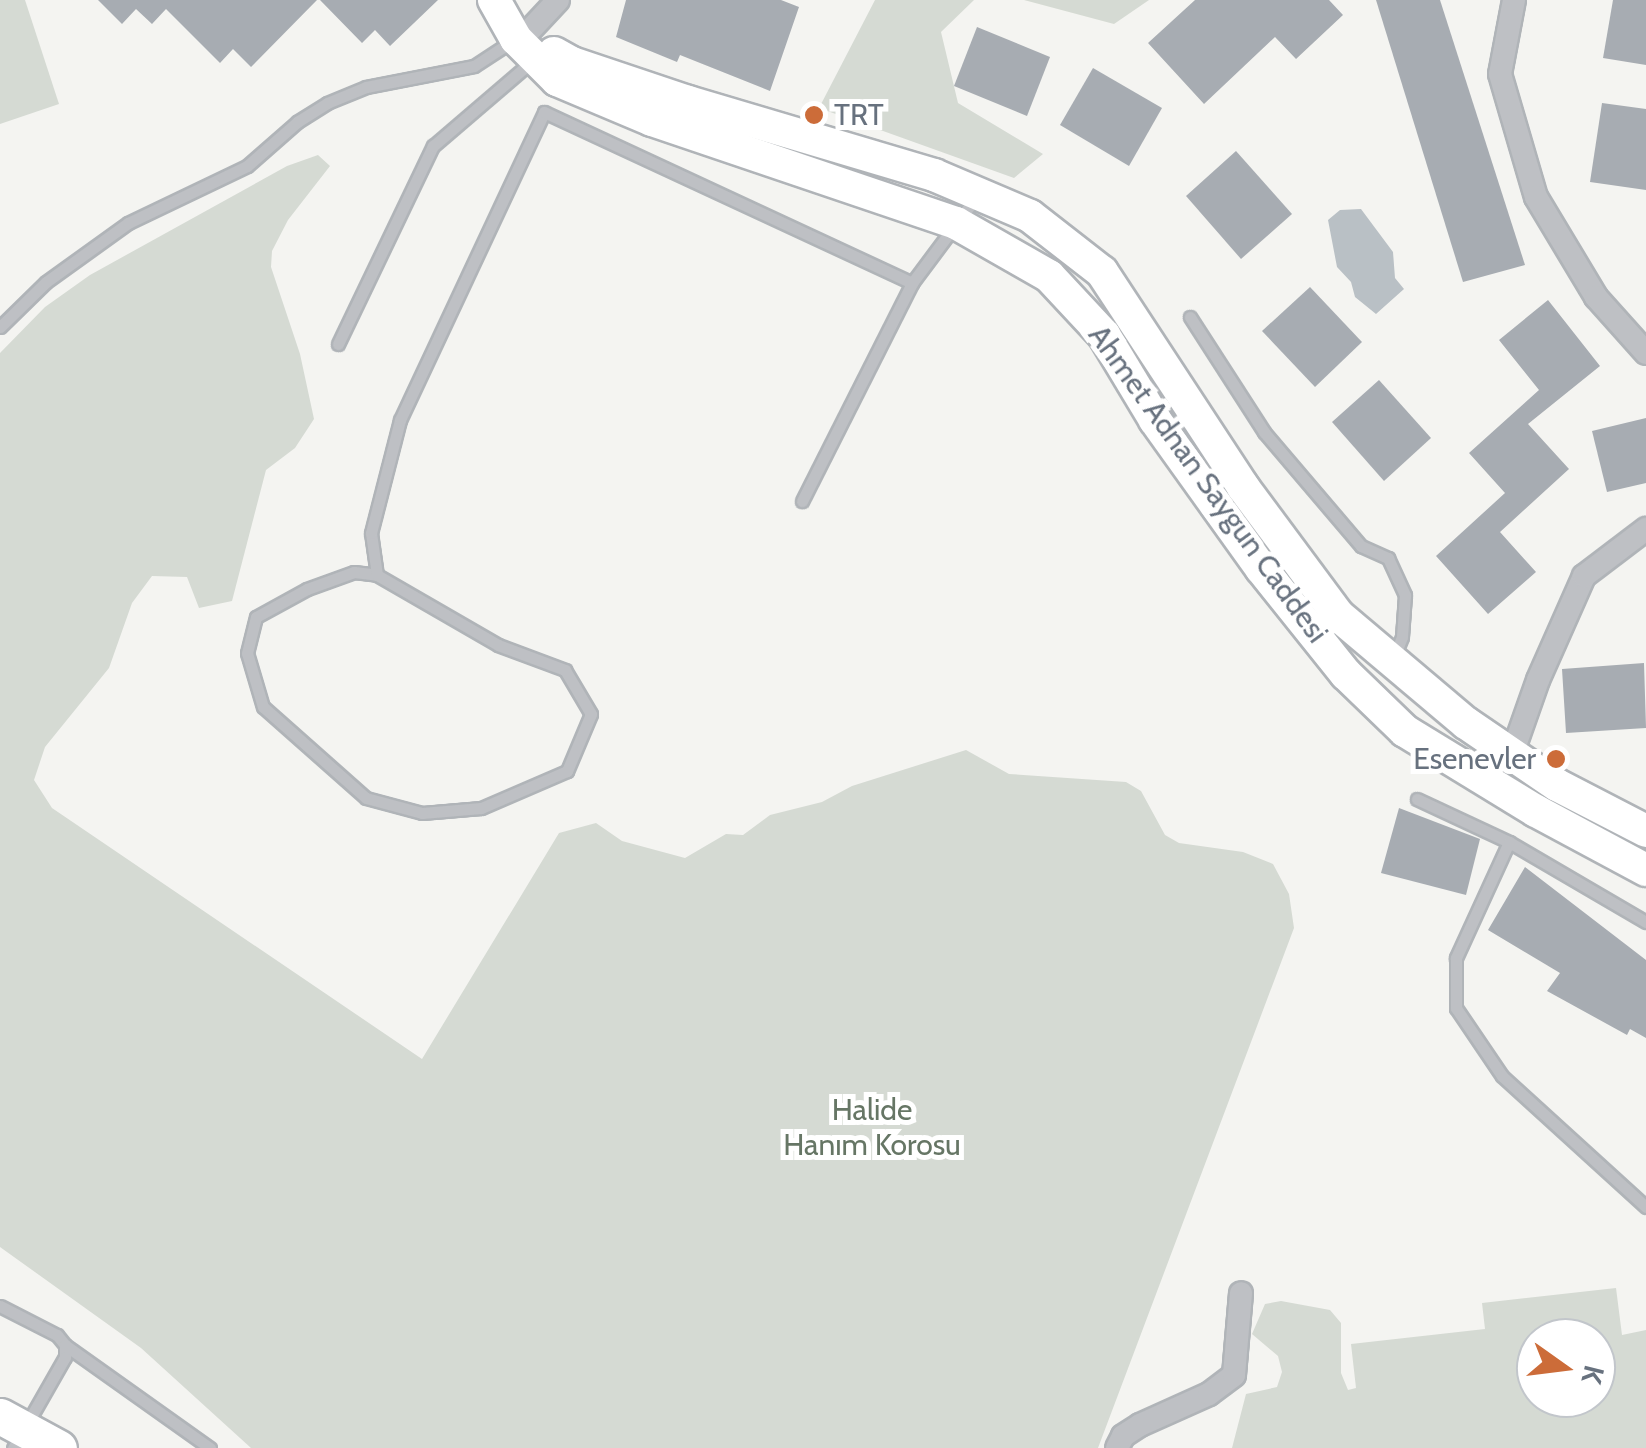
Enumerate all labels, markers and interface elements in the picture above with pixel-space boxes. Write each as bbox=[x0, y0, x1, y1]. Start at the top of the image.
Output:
place label: TRT bbox=[834, 97, 884, 133]
marker: TRT bbox=[803, 104, 825, 126]
street label: Ahmet Adnan Saygun Caddesi bbox=[1081, 318, 1335, 650]
place label: Esenevler bbox=[1413, 741, 1536, 777]
marker: Esenevler bbox=[1545, 748, 1567, 770]
park label: Halide Hanım Korosu bbox=[783, 1092, 961, 1162]
north arrow bbox=[1516, 1318, 1616, 1418]
text: K bbox=[1575, 1362, 1612, 1387]

